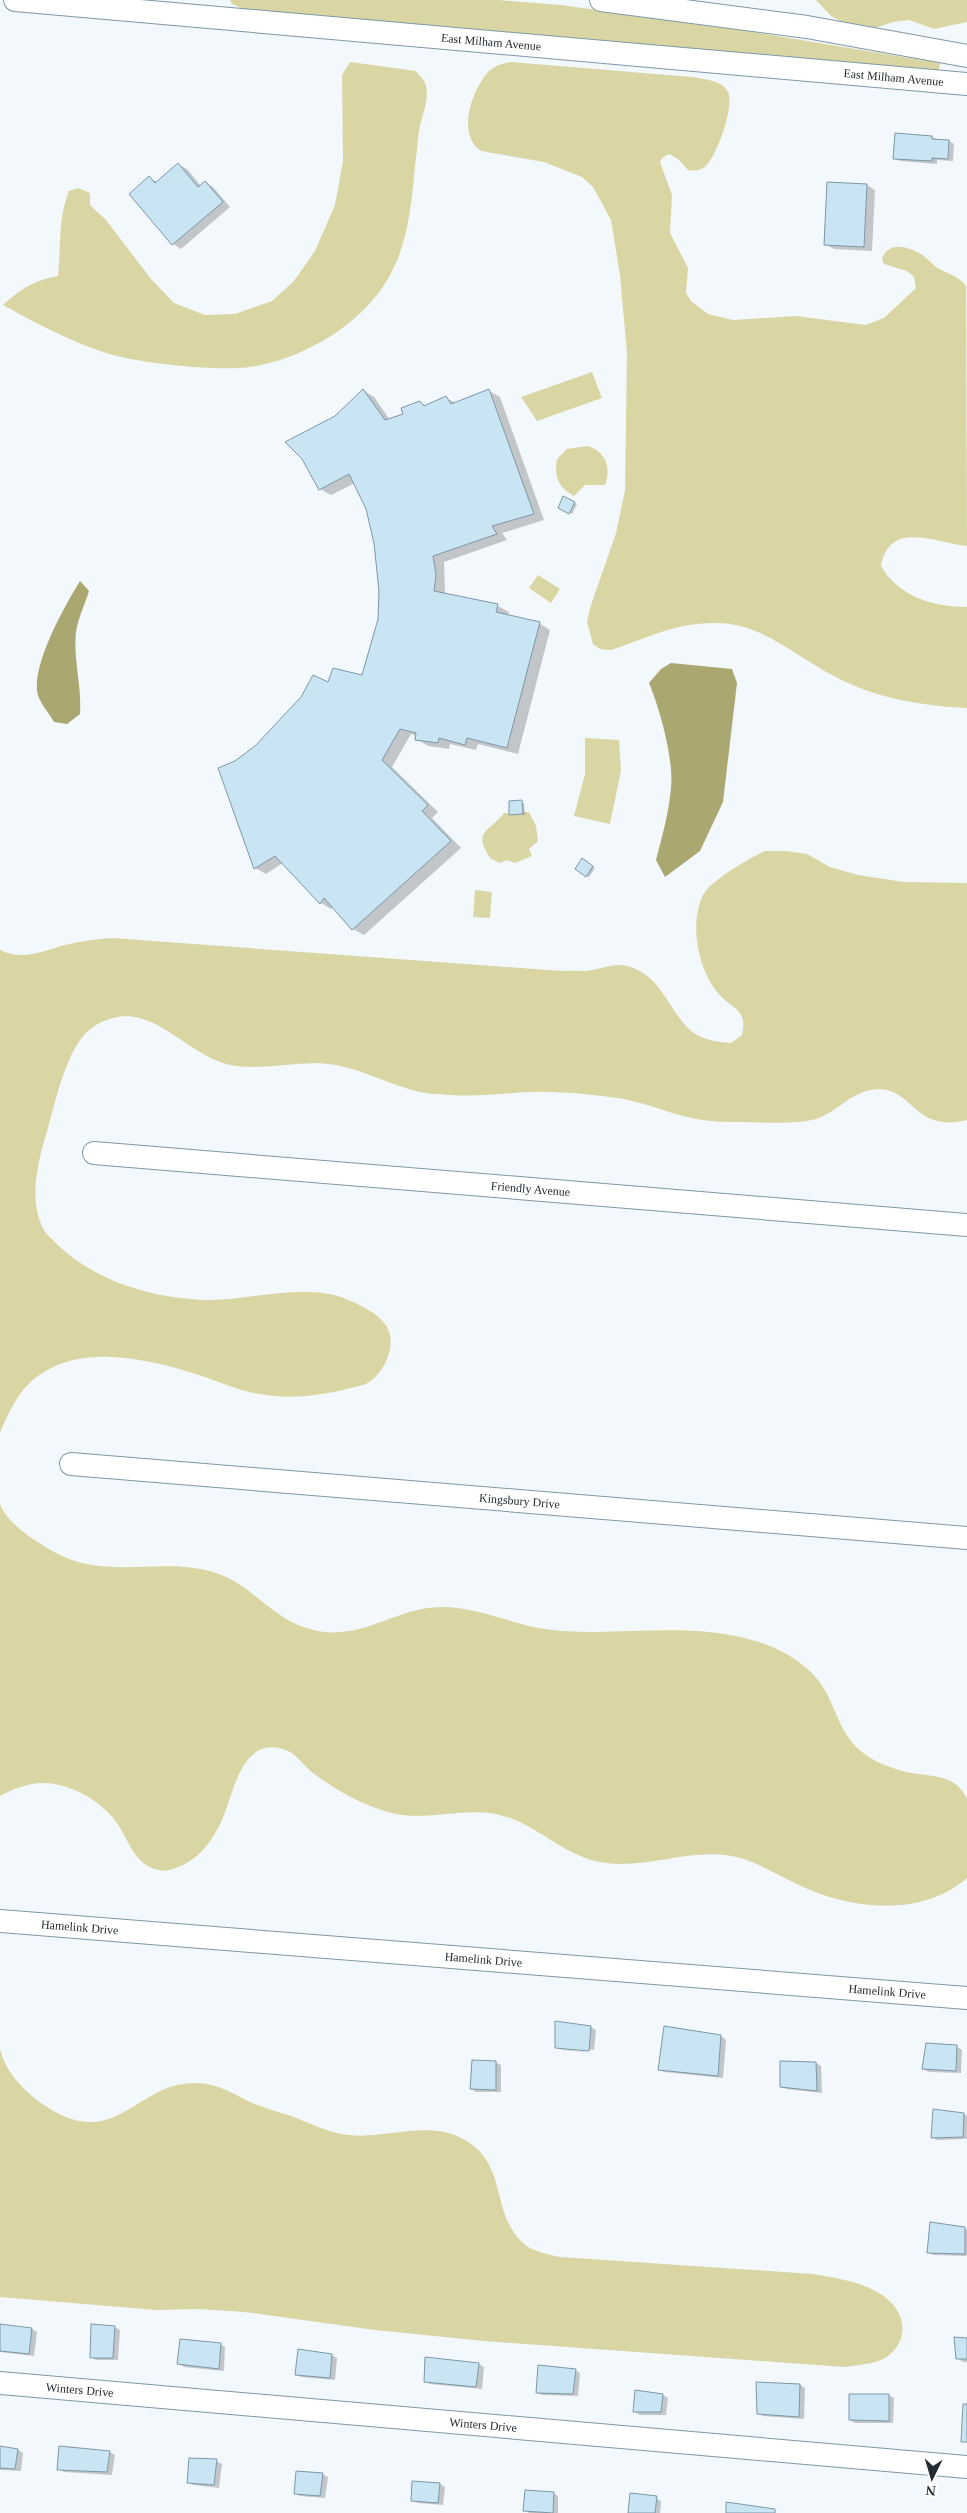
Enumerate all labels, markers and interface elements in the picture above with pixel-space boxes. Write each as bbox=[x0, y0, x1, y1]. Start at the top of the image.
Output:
street label: East Milham Avenue bbox=[440, 31, 542, 53]
street label: East Milham Avenue bbox=[843, 66, 944, 89]
street label: Friendly Avenue bbox=[490, 1179, 571, 1199]
street label: Kingsbury Drive bbox=[479, 1491, 560, 1511]
street label: Hamelink Drive bbox=[40, 1917, 119, 1937]
street label: Hamelink Drive bbox=[444, 1949, 523, 1970]
street label: Hamelink Drive bbox=[848, 1982, 926, 2002]
street label: Winters Drive bbox=[45, 2380, 114, 2400]
street label: Winters Drive bbox=[449, 2415, 518, 2435]
north arrow bbox=[907, 2453, 957, 2503]
text: N bbox=[925, 2483, 937, 2498]

